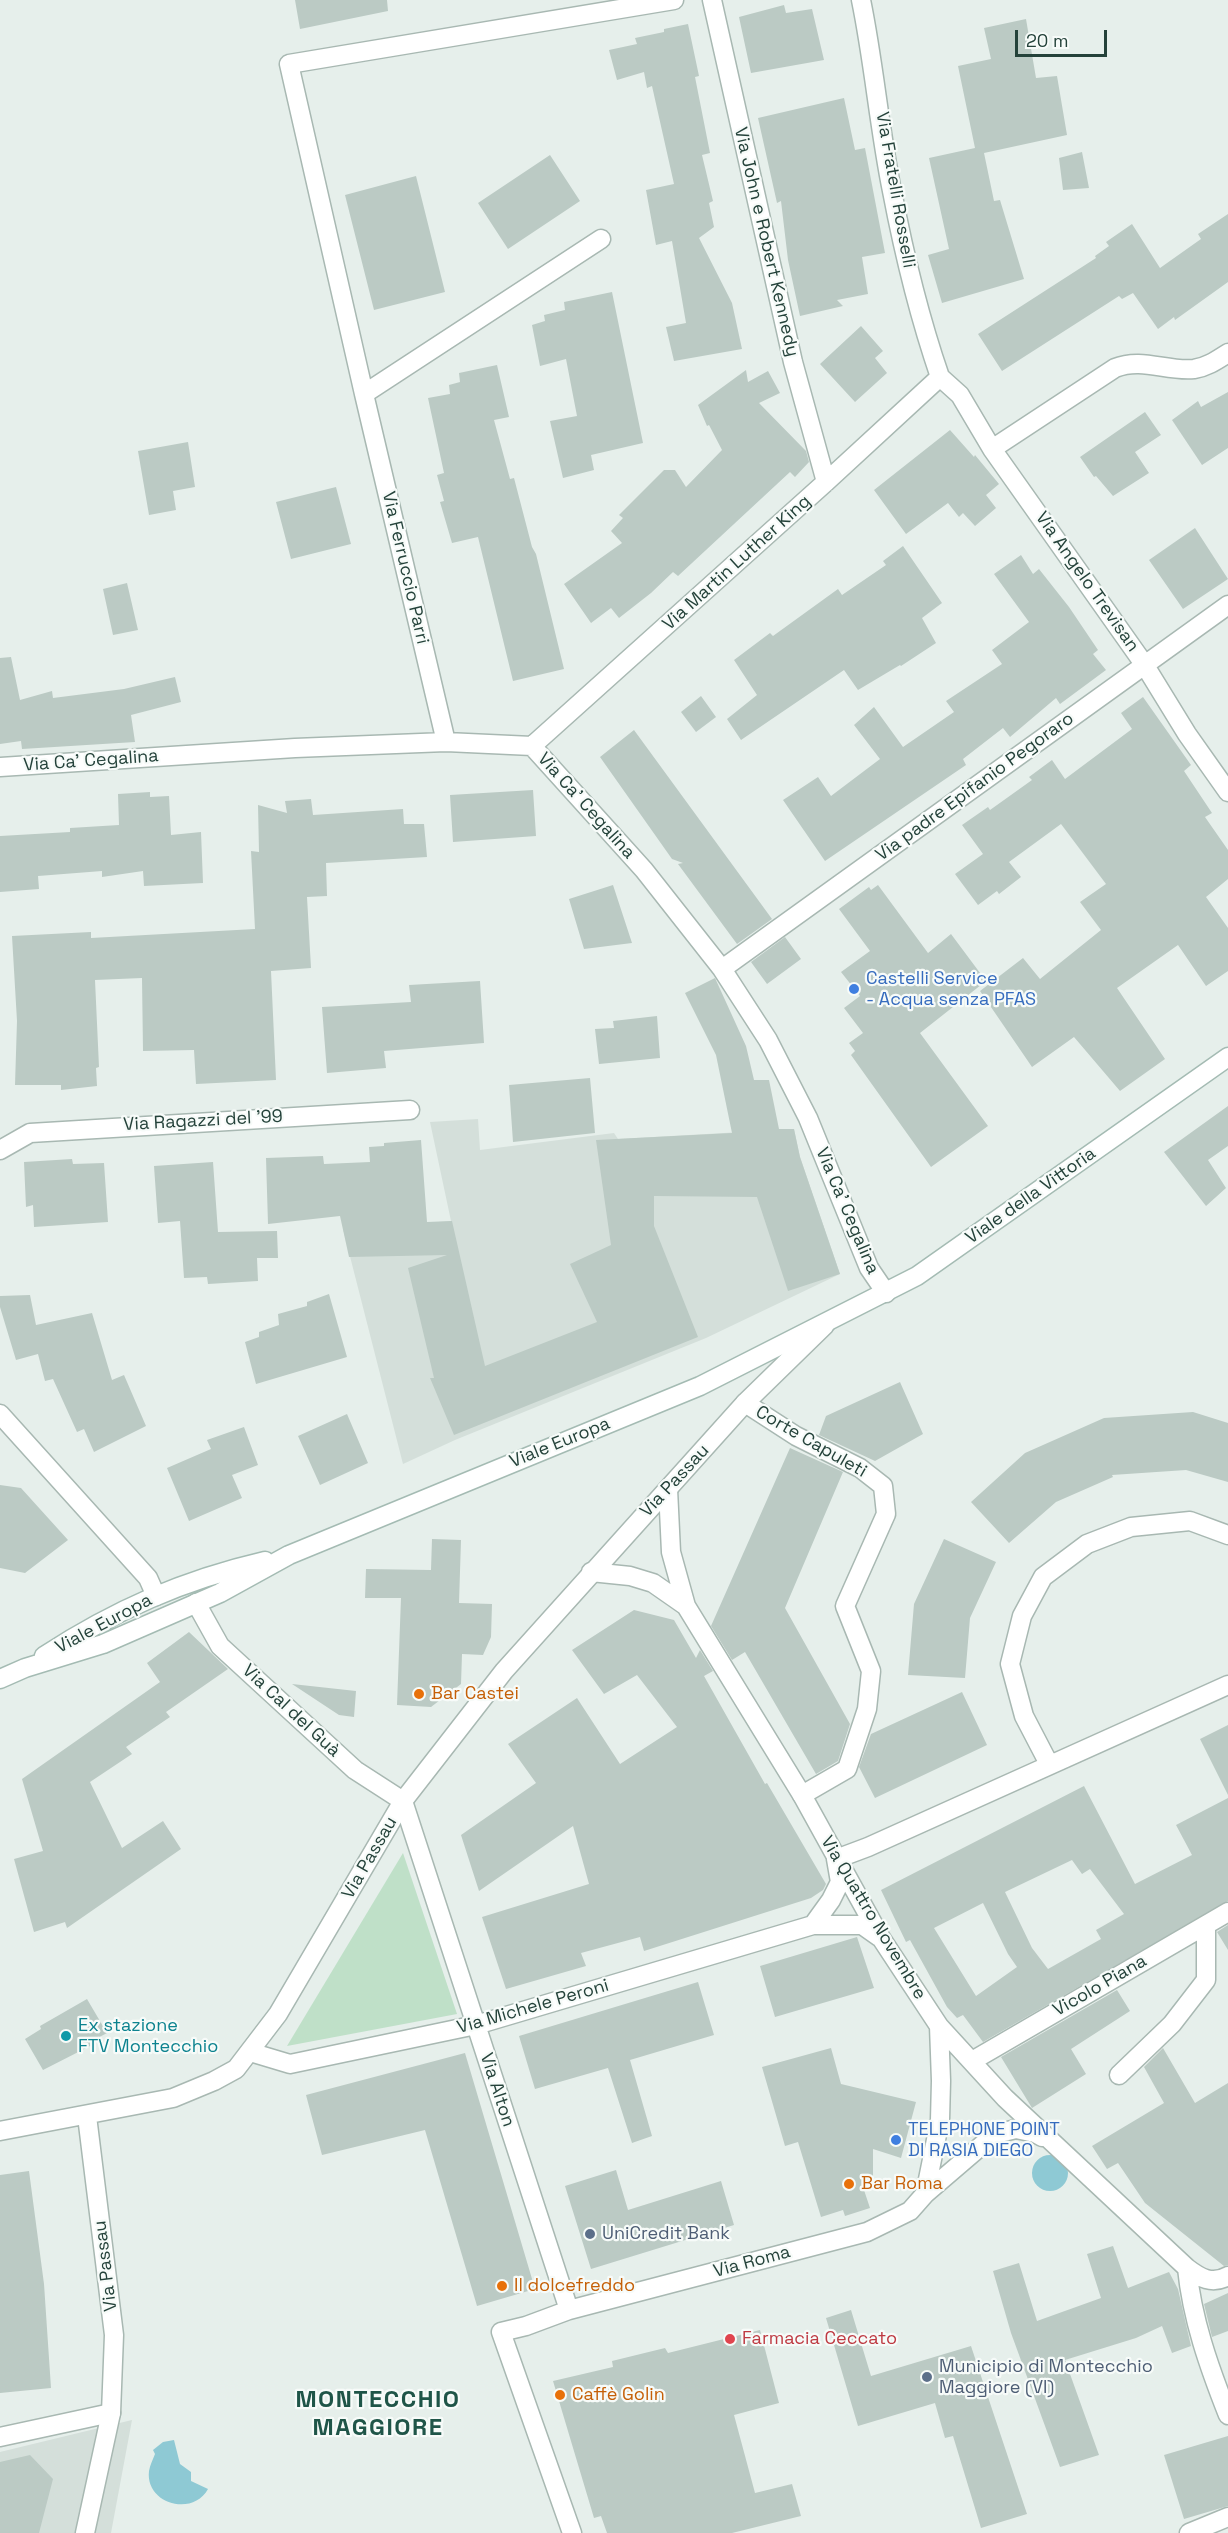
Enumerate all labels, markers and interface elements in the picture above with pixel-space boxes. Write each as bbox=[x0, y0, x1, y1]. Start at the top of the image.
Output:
scale bar bbox=[1018, 18, 1110, 56]
text: 20 m bbox=[1026, 29, 1069, 52]
street label: Via Fratelli Rosselli bbox=[871, 110, 919, 270]
street label: Via John e Robert Kennedy bbox=[729, 125, 803, 359]
street label: Via Ferruccio Parri bbox=[377, 490, 433, 646]
street label: Via Martin Luther King bbox=[659, 491, 815, 635]
street label: Via Angelo Trevisan bbox=[1031, 508, 1143, 656]
street label: Via padre Epifanio Pegoraro bbox=[872, 708, 1078, 866]
street label: Via Ca' Cegalina bbox=[23, 746, 159, 776]
street label: Via Ca' Cegalina bbox=[533, 748, 639, 864]
place label: Castelli Service - Acqua senza PFAS bbox=[866, 968, 1036, 1010]
marker: Castelli Service - Acqua senza PFAS bbox=[847, 982, 861, 996]
street label: Via Ragazzi del '99 bbox=[123, 1106, 283, 1136]
street label: Viale della Vittoria bbox=[962, 1143, 1100, 1249]
street label: Via Ca' Cegalina bbox=[811, 1144, 883, 1278]
street label: Corte Capuleti bbox=[752, 1401, 870, 1483]
street label: Viale Europa bbox=[507, 1413, 613, 1473]
street label: Via Passau bbox=[636, 1440, 714, 1522]
street label: Viale Europa bbox=[52, 1590, 156, 1658]
street label: Via Cal del Guà bbox=[238, 1660, 344, 1762]
place label: Bar Castei bbox=[431, 1683, 519, 1705]
marker: Bar Castei bbox=[412, 1687, 426, 1701]
street label: Via Passau bbox=[338, 1813, 402, 1903]
street label: Via Quattro Novembre bbox=[816, 1832, 930, 2004]
street label: Vicolo Piana bbox=[1049, 1951, 1151, 2021]
street label: Via Michele Peroni bbox=[455, 1975, 611, 2039]
place label: Ex stazione FTV Montecchio bbox=[78, 2015, 218, 2058]
marker: Ex stazione FTV Montecchio bbox=[59, 2029, 73, 2043]
street label: Via Alton bbox=[475, 2050, 519, 2130]
place label: TELEPHONE POINT DI RASIA DIEGO bbox=[908, 2119, 1060, 2162]
marker: TELEPHONE POINT DI RASIA DIEGO bbox=[889, 2133, 903, 2147]
place label: Bar Roma bbox=[861, 2173, 943, 2195]
marker: Bar Roma bbox=[842, 2177, 856, 2191]
street label: Via Passau bbox=[90, 2219, 122, 2313]
place label: UniCredit Bank bbox=[602, 2223, 730, 2245]
marker: UniCredit Bank bbox=[583, 2227, 597, 2241]
street label: Via Roma bbox=[711, 2241, 793, 2283]
place label: Il dolcefreddo bbox=[514, 2275, 635, 2297]
marker: Il dolcefreddo bbox=[495, 2279, 509, 2293]
place label: Farmacia Ceccato bbox=[742, 2328, 897, 2350]
marker: Farmacia Ceccato bbox=[723, 2332, 737, 2346]
place label: Municipio di Montecchio Maggiore (VI) bbox=[939, 2356, 1153, 2398]
marker: Municipio di Montecchio Maggiore (VI) bbox=[920, 2370, 934, 2384]
place label: Caffè Golin bbox=[572, 2384, 665, 2406]
district label: MONTECCHIO MAGGIORE bbox=[295, 2386, 461, 2442]
marker: Caffè Golin bbox=[553, 2388, 567, 2402]

